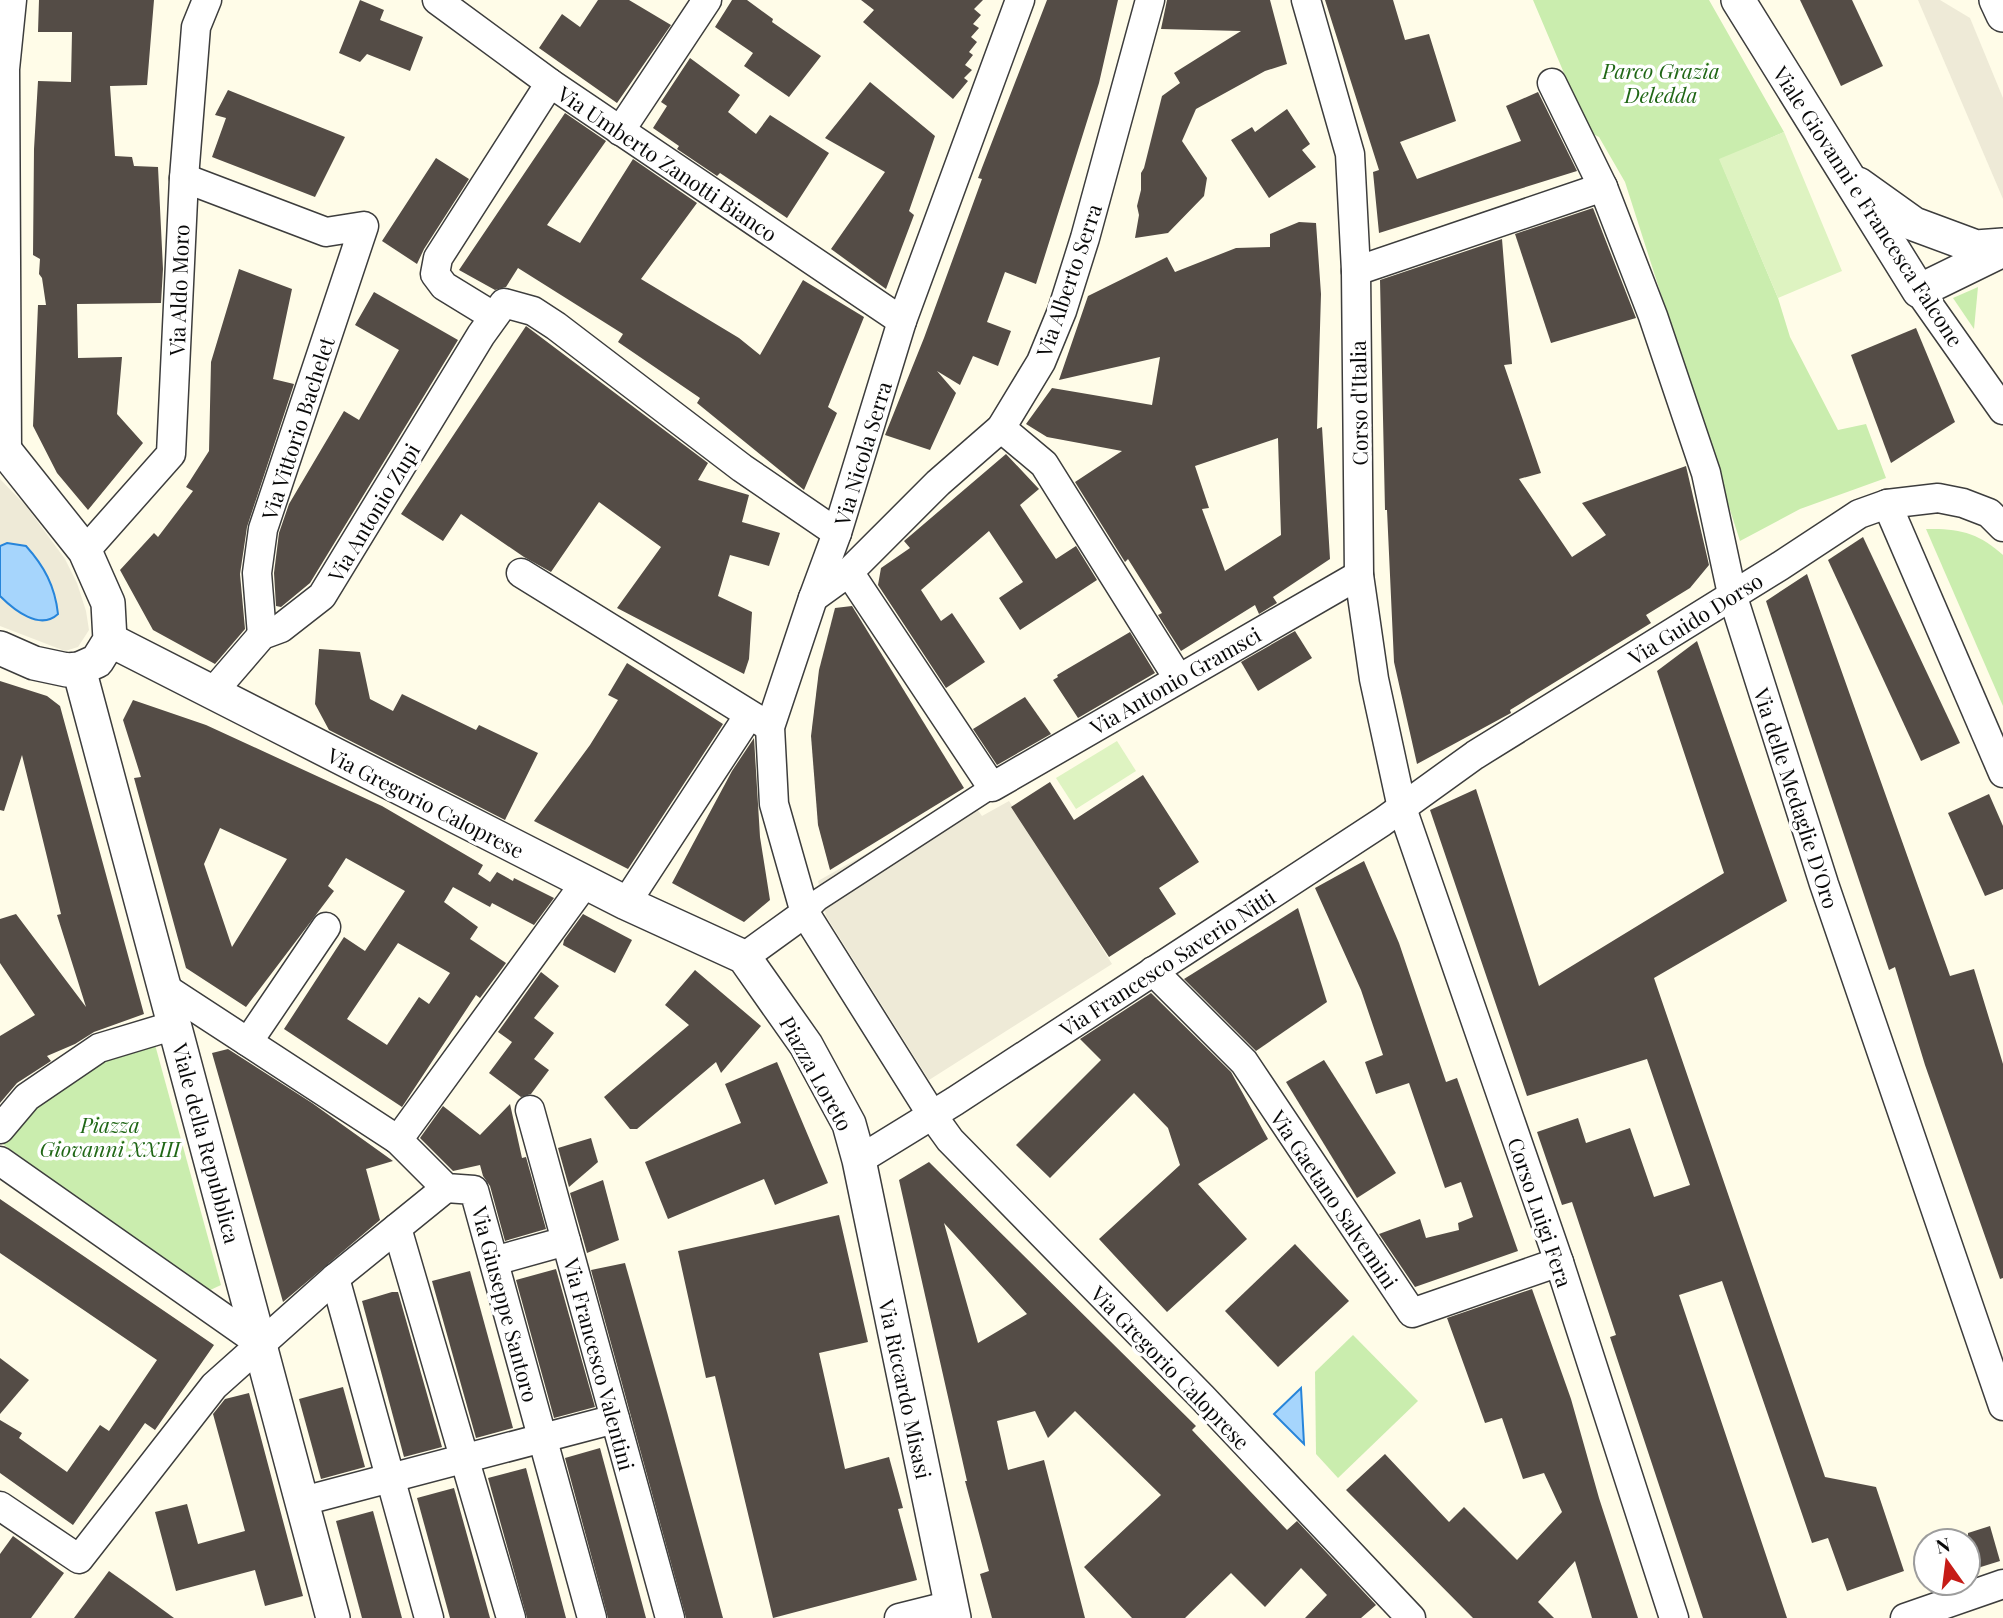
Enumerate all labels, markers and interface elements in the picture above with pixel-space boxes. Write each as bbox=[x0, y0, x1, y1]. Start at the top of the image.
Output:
park label: Parco Grazia Deledda bbox=[1601, 56, 1720, 108]
street label: Viale Giovanni e Francesca Falcone bbox=[1767, 60, 1970, 352]
street label: Via Umberto Zanotti Bianco bbox=[552, 78, 783, 247]
street label: Via Alberto Serra bbox=[1028, 199, 1107, 361]
street label: Via Aldo Moro bbox=[162, 224, 194, 357]
street label: Via Vittorio Bachelet bbox=[254, 332, 340, 524]
street label: Corso d'Italia bbox=[1343, 340, 1373, 466]
street label: Via Nicola Serra bbox=[827, 377, 897, 529]
street label: Via Antonio Zupi bbox=[320, 438, 425, 587]
street label: Via Guido Dorso bbox=[1622, 566, 1767, 671]
street label: Via Antonio Gramsci bbox=[1084, 620, 1265, 741]
street label: Via delle Medaglie D'Oro bbox=[1748, 683, 1846, 912]
street label: Via Gregorio Caloprese bbox=[322, 740, 529, 864]
street label: Via Francesco Saverio Nitti bbox=[1053, 882, 1280, 1043]
street label: Piazza Loreto bbox=[774, 1011, 860, 1135]
street label: Viale della Repubblica bbox=[167, 1039, 247, 1247]
street label: Via Gaetano Salvemini bbox=[1264, 1104, 1405, 1294]
park label: Piazza Giovanni XXIII bbox=[40, 1110, 182, 1162]
street label: Corso Luigi Fera bbox=[1502, 1133, 1580, 1291]
street label: Via Giuseppe Santoro bbox=[466, 1202, 546, 1405]
street label: Via Francesco Valentini bbox=[558, 1254, 642, 1473]
street label: Via Gregorio Caloprese bbox=[1085, 1278, 1256, 1455]
street label: Via Riccardo Misasi bbox=[873, 1296, 939, 1481]
north arrow bbox=[1912, 1527, 1982, 1597]
text: N bbox=[1933, 1530, 1953, 1559]

